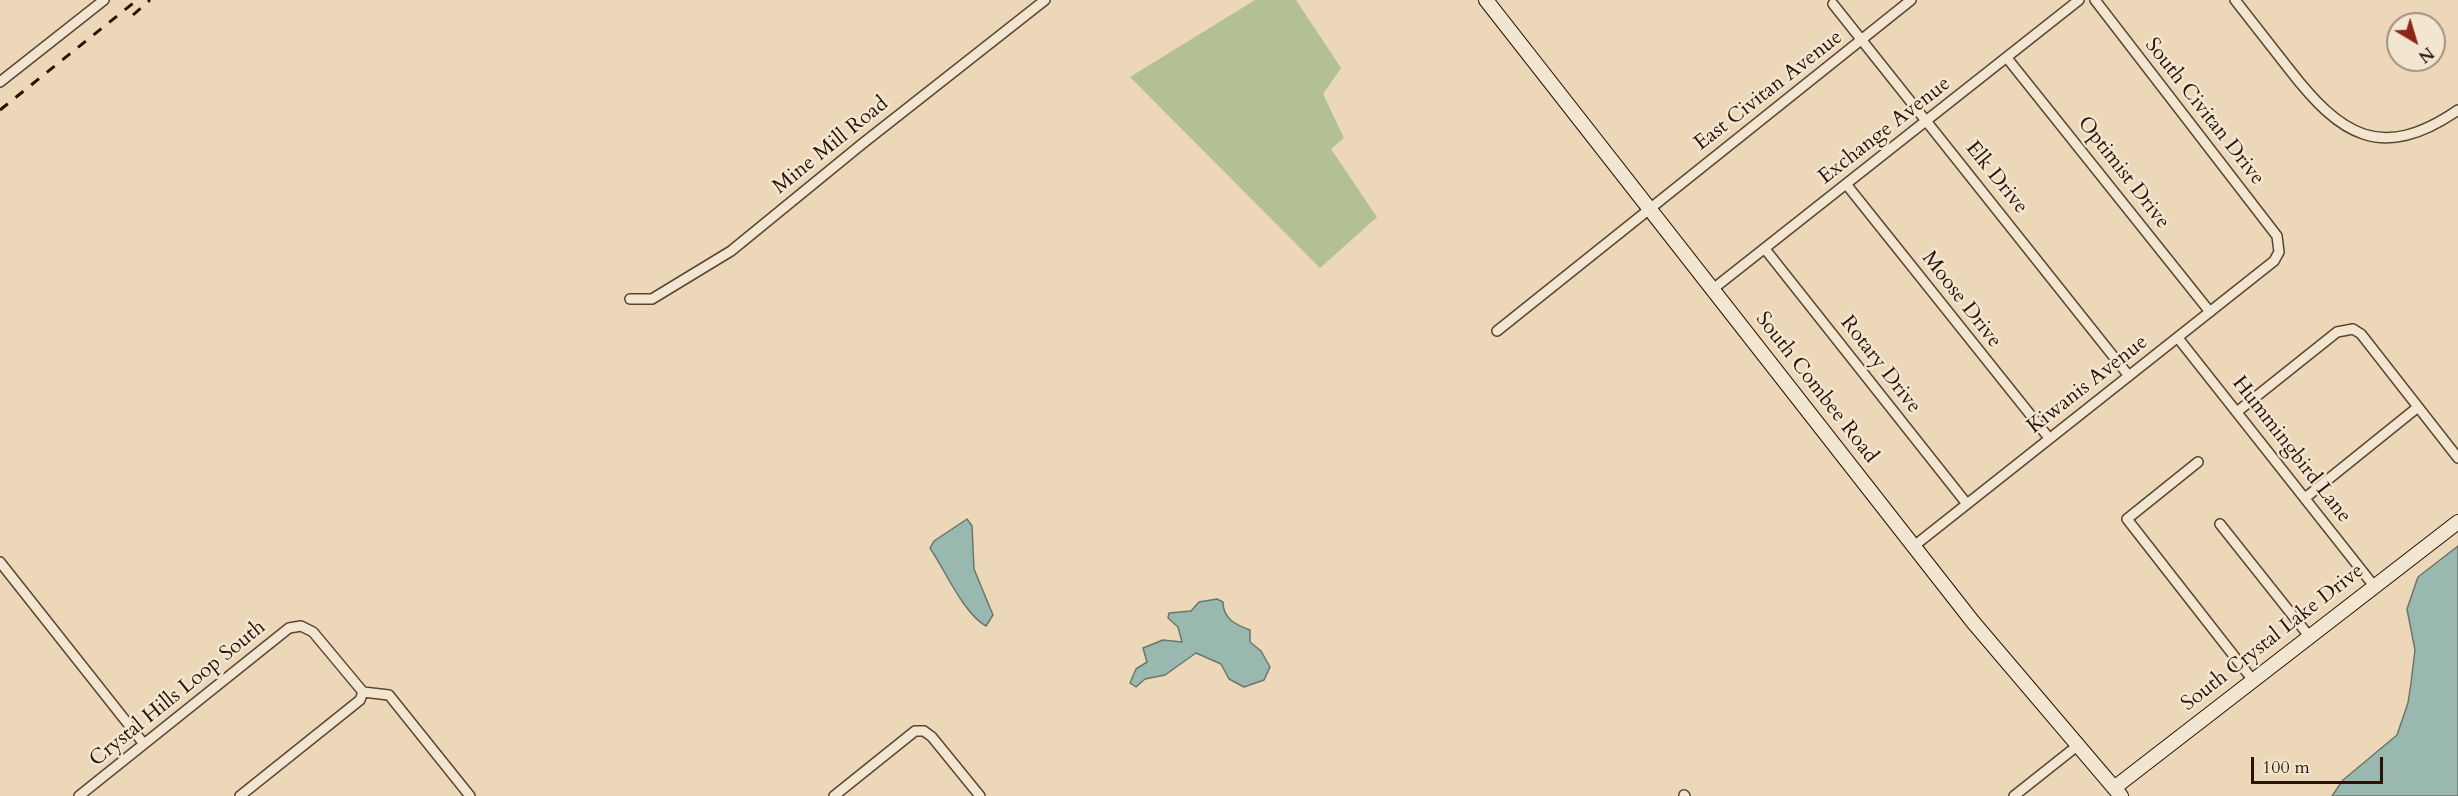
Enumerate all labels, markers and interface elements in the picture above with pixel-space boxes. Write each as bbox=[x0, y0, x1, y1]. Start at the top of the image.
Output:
north arrow bbox=[2386, 12, 2446, 72]
street label: East Civitan Avenue bbox=[1690, 25, 1848, 157]
street label: South Civitan Drive bbox=[2139, 33, 2269, 191]
text: N bbox=[2414, 42, 2438, 68]
street label: Exchange Avenue bbox=[1814, 72, 1956, 190]
street label: Mine Mill Road bbox=[768, 92, 894, 200]
street label: Optimist Drive bbox=[2071, 112, 2175, 234]
street label: Elk Drive bbox=[1959, 137, 2033, 219]
street label: Moose Drive bbox=[1916, 247, 2006, 353]
street label: South Combee Road bbox=[1749, 308, 1883, 468]
street label: Rotary Drive bbox=[1834, 311, 1926, 419]
street label: Kiwanis Avenue bbox=[2023, 330, 2153, 440]
street label: Hummingbird Lane bbox=[2226, 372, 2356, 528]
street label: South Crystal Lake Drive bbox=[2177, 559, 2369, 717]
street label: Crystal Hills Loop South bbox=[85, 615, 271, 773]
scale bar bbox=[2254, 745, 2386, 783]
text: 100 m bbox=[2262, 755, 2310, 780]

